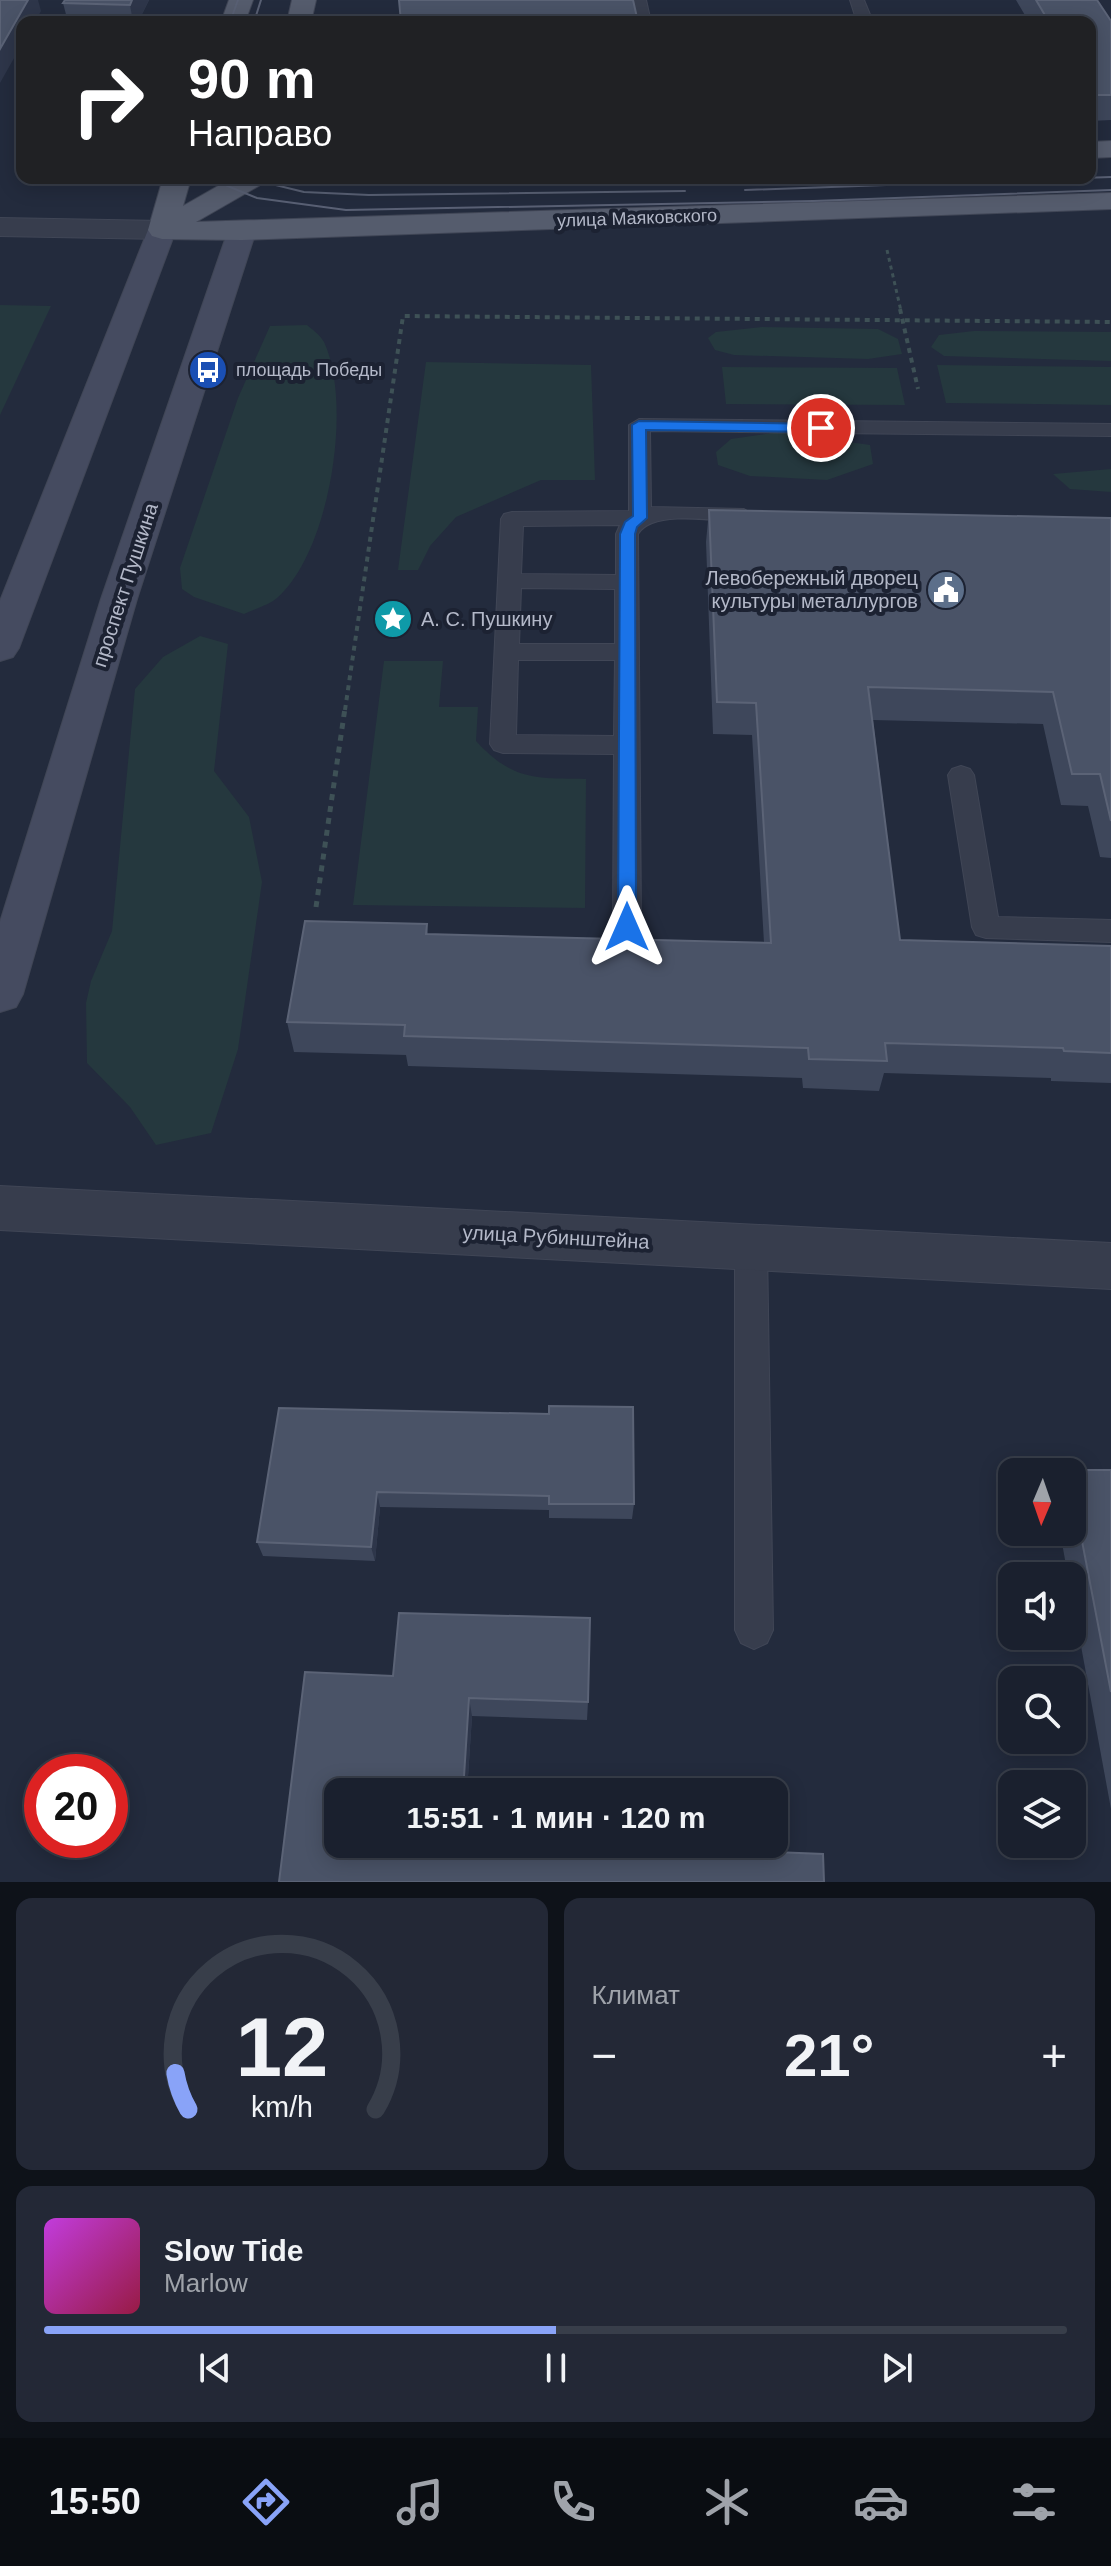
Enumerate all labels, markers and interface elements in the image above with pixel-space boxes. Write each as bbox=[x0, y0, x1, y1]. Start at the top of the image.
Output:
text: 90 m bbox=[188, 47, 316, 110]
icon: right bbox=[56, 48, 160, 152]
text: Направо bbox=[188, 113, 332, 154]
street label: улица Маяковского bbox=[557, 205, 717, 231]
bus stop icon: площадь Победы bbox=[187, 349, 229, 391]
place label: площадь Победы bbox=[236, 360, 382, 380]
pin bbox=[787, 394, 855, 462]
icon: arrive bbox=[799, 406, 843, 450]
street label: проспект Пушкина bbox=[88, 499, 162, 670]
place label: Левобережный дворец культуры металлургов bbox=[705, 567, 918, 612]
public building icon: Левобережный дворец культуры металлургов bbox=[925, 569, 967, 611]
place icon: А. С. Пушкину bbox=[372, 598, 414, 640]
place label: А. С. Пушкину bbox=[421, 608, 552, 630]
position arrow bbox=[585, 885, 669, 969]
street label: улица Рубинштейна bbox=[462, 1221, 651, 1253]
north arrow bbox=[998, 1458, 1086, 1546]
map controls bbox=[998, 1458, 1086, 1858]
button: sound bbox=[998, 1562, 1086, 1650]
button: search bbox=[998, 1666, 1086, 1754]
speed limit sign: 20 bbox=[24, 1754, 128, 1858]
button: layers bbox=[998, 1770, 1086, 1858]
text: 15:51 · 1 мин · 120 m bbox=[407, 1801, 705, 1834]
text: Климат bbox=[592, 1980, 680, 2010]
text: 12 bbox=[235, 2001, 328, 2094]
text: 21° bbox=[784, 2022, 875, 2089]
text: − bbox=[592, 2031, 617, 2080]
text: + bbox=[1041, 2031, 1067, 2080]
text: km/h bbox=[251, 2091, 313, 2123]
text: Slow Tide bbox=[164, 2234, 303, 2267]
text: Marlow bbox=[164, 2268, 248, 2298]
icon: previous bbox=[193, 2346, 237, 2390]
icon: pause bbox=[534, 2346, 578, 2390]
icon: next bbox=[875, 2346, 919, 2390]
icon: directions bbox=[238, 2474, 294, 2530]
icon: music bbox=[392, 2474, 448, 2530]
icon: phone bbox=[545, 2474, 601, 2530]
icon: climate bbox=[699, 2474, 755, 2530]
icon: car bbox=[853, 2474, 909, 2530]
icon: filters bbox=[1006, 2474, 1062, 2530]
text: 15:50 bbox=[49, 2481, 141, 2522]

